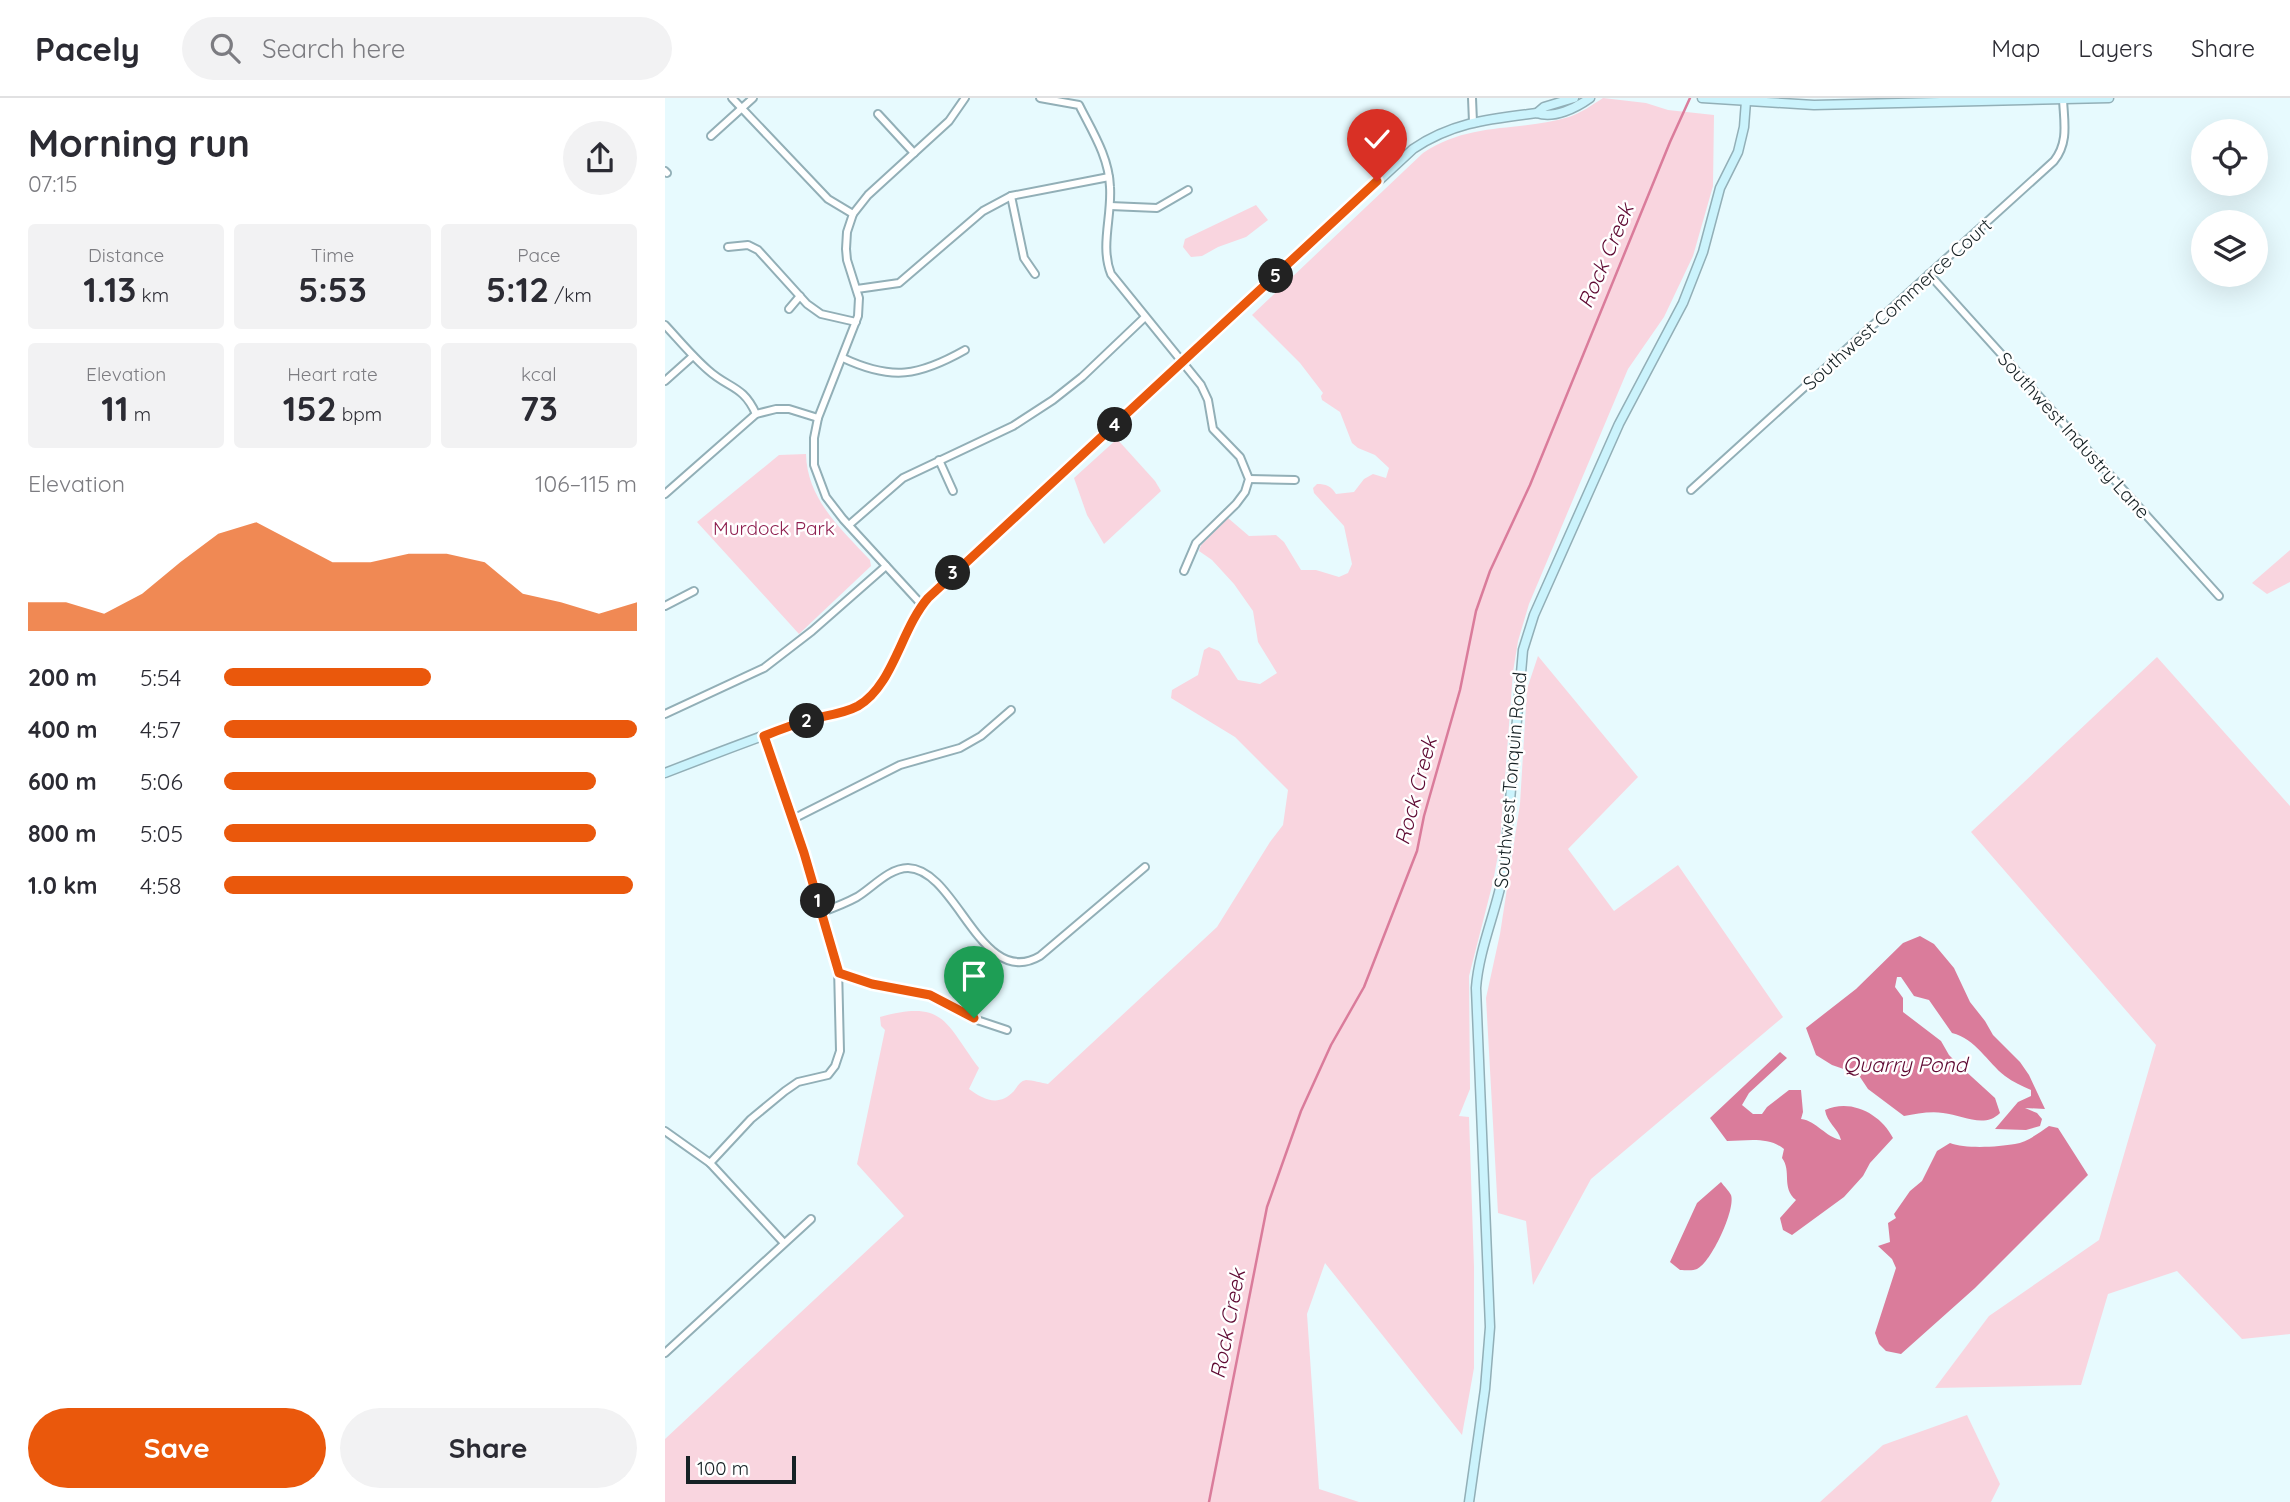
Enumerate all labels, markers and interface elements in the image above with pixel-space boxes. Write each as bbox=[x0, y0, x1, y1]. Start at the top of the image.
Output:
search box bbox=[182, 17, 672, 80]
text: Pacely bbox=[35, 28, 140, 69]
icon: search bbox=[206, 29, 244, 67]
text: Search here bbox=[262, 32, 405, 65]
text: Map bbox=[1991, 33, 2040, 63]
text: Layers bbox=[2078, 33, 2153, 63]
text: Share bbox=[2191, 33, 2255, 63]
pin bbox=[1347, 109, 1407, 181]
text: Morning run bbox=[28, 119, 250, 167]
map controls bbox=[2191, 119, 2268, 287]
button: locate bbox=[2191, 119, 2268, 196]
icon: check bbox=[1358, 120, 1396, 158]
button: share bbox=[563, 121, 637, 195]
text: 07:15 bbox=[28, 169, 78, 198]
water label: Rock Creek bbox=[1571, 198, 1639, 312]
button: layers bbox=[2191, 210, 2268, 287]
street label: Southwest Commerce Court bbox=[1798, 213, 1996, 395]
text: Distance bbox=[88, 243, 164, 267]
text: Time bbox=[311, 243, 354, 267]
text: Pace bbox=[517, 243, 560, 267]
pin: 5 bbox=[1259, 258, 1293, 294]
text: 5 bbox=[1270, 263, 1281, 287]
text: 1.13 bbox=[83, 267, 136, 311]
text: 5:53 bbox=[298, 267, 367, 311]
text: 5:12 bbox=[486, 267, 549, 311]
text: km bbox=[136, 283, 169, 307]
text: /km bbox=[549, 283, 592, 307]
street label: Southwest Industry Lane bbox=[1993, 347, 2155, 523]
text: Elevation bbox=[86, 362, 166, 386]
text: Heart rate bbox=[287, 362, 378, 386]
text: kcal bbox=[521, 362, 557, 386]
text: 11 bbox=[101, 386, 129, 430]
text: 152 bbox=[283, 386, 337, 430]
text: 73 bbox=[520, 386, 558, 430]
text: m bbox=[129, 402, 151, 426]
text: bpm bbox=[337, 402, 382, 426]
pin: 4 bbox=[1098, 408, 1133, 442]
text: 4 bbox=[1109, 412, 1120, 436]
text: Elevation bbox=[28, 469, 125, 498]
text: 106–115 m bbox=[535, 469, 637, 498]
park label: Murdock Park bbox=[713, 516, 835, 540]
pin: 3 bbox=[935, 556, 971, 590]
text: 3 bbox=[947, 560, 958, 584]
text: 200 m bbox=[28, 663, 97, 692]
text: 5:54 bbox=[140, 663, 182, 692]
street label: Southwest Tonquin Road bbox=[1489, 671, 1531, 889]
pin: 2 bbox=[789, 704, 825, 738]
text: 2 bbox=[801, 708, 812, 732]
text: 400 m bbox=[28, 715, 97, 744]
text: 4:57 bbox=[140, 715, 181, 744]
water label: Rock Creek bbox=[1388, 732, 1442, 848]
text: 600 m bbox=[28, 767, 97, 796]
text: 5:06 bbox=[140, 767, 183, 796]
text: 800 m bbox=[28, 819, 97, 848]
text: 5:05 bbox=[140, 819, 183, 848]
text: 1.0 km bbox=[28, 871, 98, 900]
text: 4:58 bbox=[140, 871, 181, 900]
pin: 1 bbox=[801, 884, 835, 918]
text: 1 bbox=[814, 888, 821, 912]
pin bbox=[944, 946, 1004, 1018]
icon: arrive bbox=[955, 957, 993, 995]
water label: Quarry Pond bbox=[1843, 1051, 1970, 1077]
water label: Rock Creek bbox=[1204, 1265, 1251, 1381]
button: Save bbox=[28, 1408, 326, 1488]
button: Share bbox=[340, 1408, 637, 1488]
scale bar bbox=[686, 1453, 796, 1485]
text: 100 m bbox=[697, 1456, 749, 1480]

